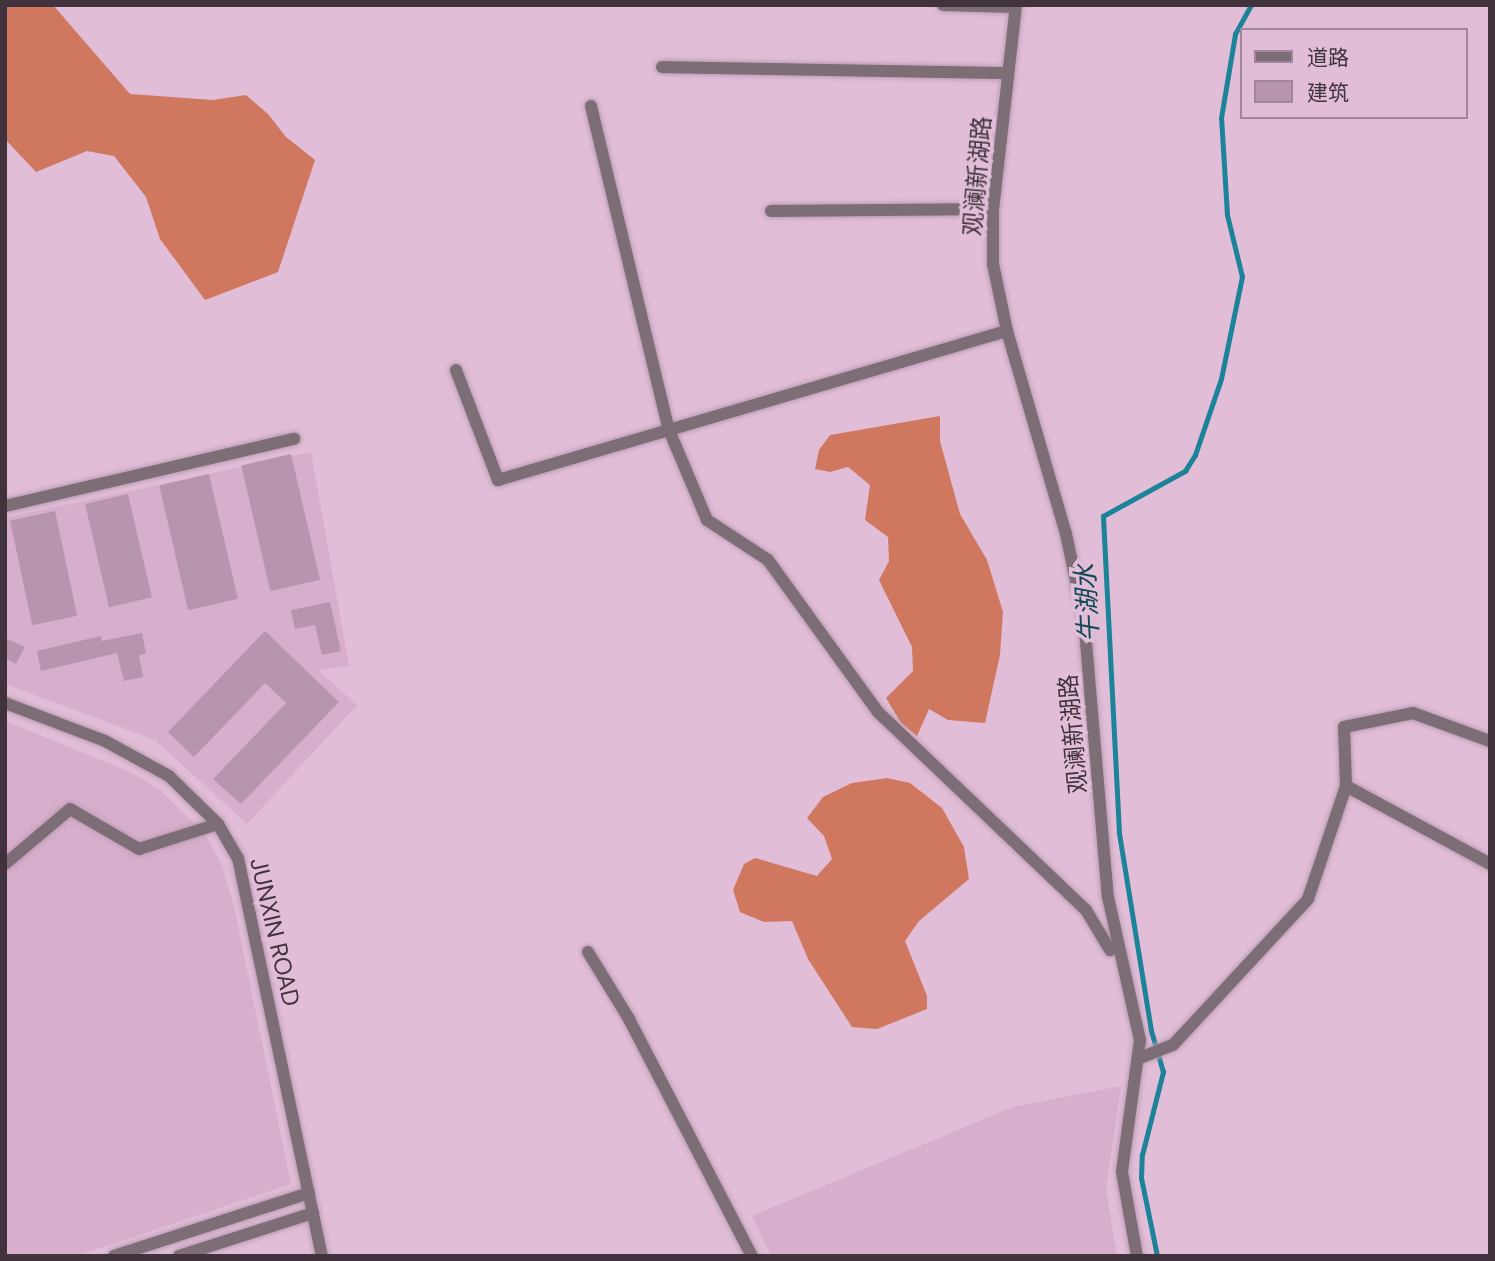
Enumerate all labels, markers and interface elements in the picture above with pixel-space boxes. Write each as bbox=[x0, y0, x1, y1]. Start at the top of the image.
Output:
legend bbox=[1240, 28, 1467, 119]
text: 道路 bbox=[1307, 44, 1349, 72]
text: 建筑 bbox=[1307, 79, 1349, 107]
street label: 观澜新湖路 bbox=[957, 115, 997, 237]
water label: 牛湖水 bbox=[1070, 563, 1106, 643]
street label: 观澜新湖路 bbox=[1053, 673, 1093, 795]
street label: JUNXIN ROAD bbox=[244, 855, 306, 1009]

